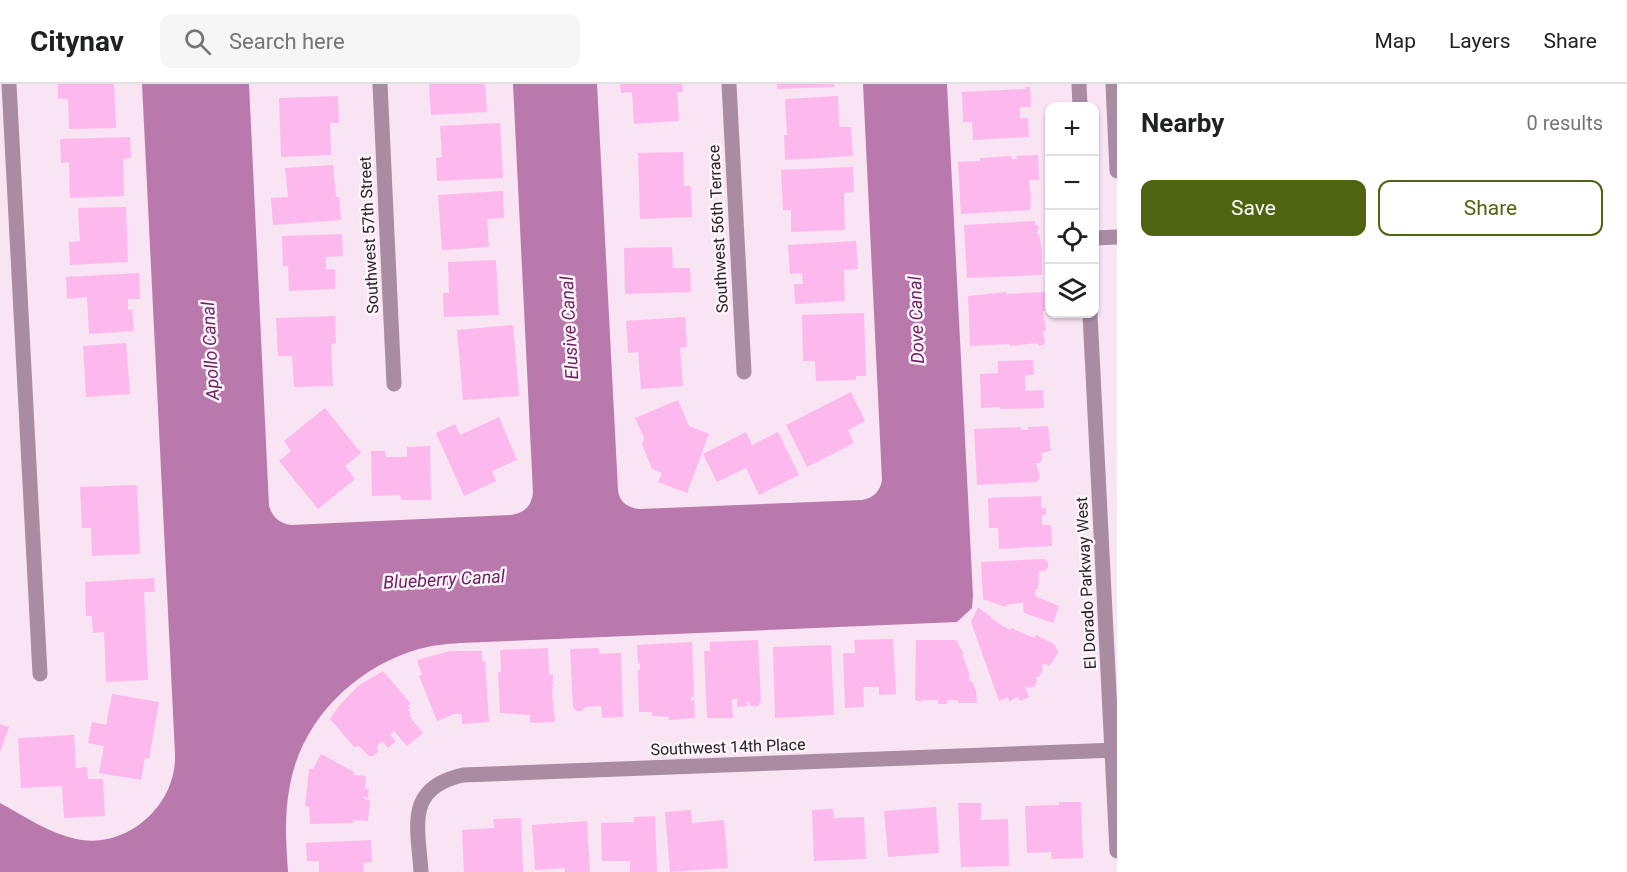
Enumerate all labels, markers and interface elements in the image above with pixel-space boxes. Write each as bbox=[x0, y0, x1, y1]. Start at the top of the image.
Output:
search box bbox=[160, 14, 580, 68]
text: Citynav bbox=[30, 25, 124, 58]
icon: search bbox=[181, 25, 214, 58]
text: Search here bbox=[229, 29, 345, 54]
text: Map bbox=[1374, 29, 1416, 53]
text: Layers bbox=[1449, 29, 1510, 53]
text: Share bbox=[1543, 29, 1597, 53]
map controls bbox=[1045, 102, 1099, 318]
button: + bbox=[1045, 102, 1099, 156]
text: Nearby bbox=[1141, 108, 1224, 138]
text: 0 results bbox=[1527, 111, 1603, 135]
street label: Southwest 56th Terrace bbox=[704, 144, 732, 314]
street label: Southwest 57th Street bbox=[355, 156, 383, 314]
button: − bbox=[1045, 156, 1099, 210]
button: Save bbox=[1141, 180, 1366, 236]
button: Share bbox=[1378, 180, 1603, 236]
button: locate bbox=[1045, 210, 1099, 264]
button: layers bbox=[1045, 264, 1099, 318]
water label: Elusive Canal bbox=[556, 275, 582, 380]
water label: Dove Canal bbox=[904, 275, 928, 364]
water label: Apollo Canal bbox=[197, 301, 223, 402]
street label: El Dorado Parkway West bbox=[1072, 496, 1100, 670]
water label: Blueberry Canal bbox=[383, 565, 506, 593]
street label: Southwest 14th Place bbox=[650, 735, 806, 759]

